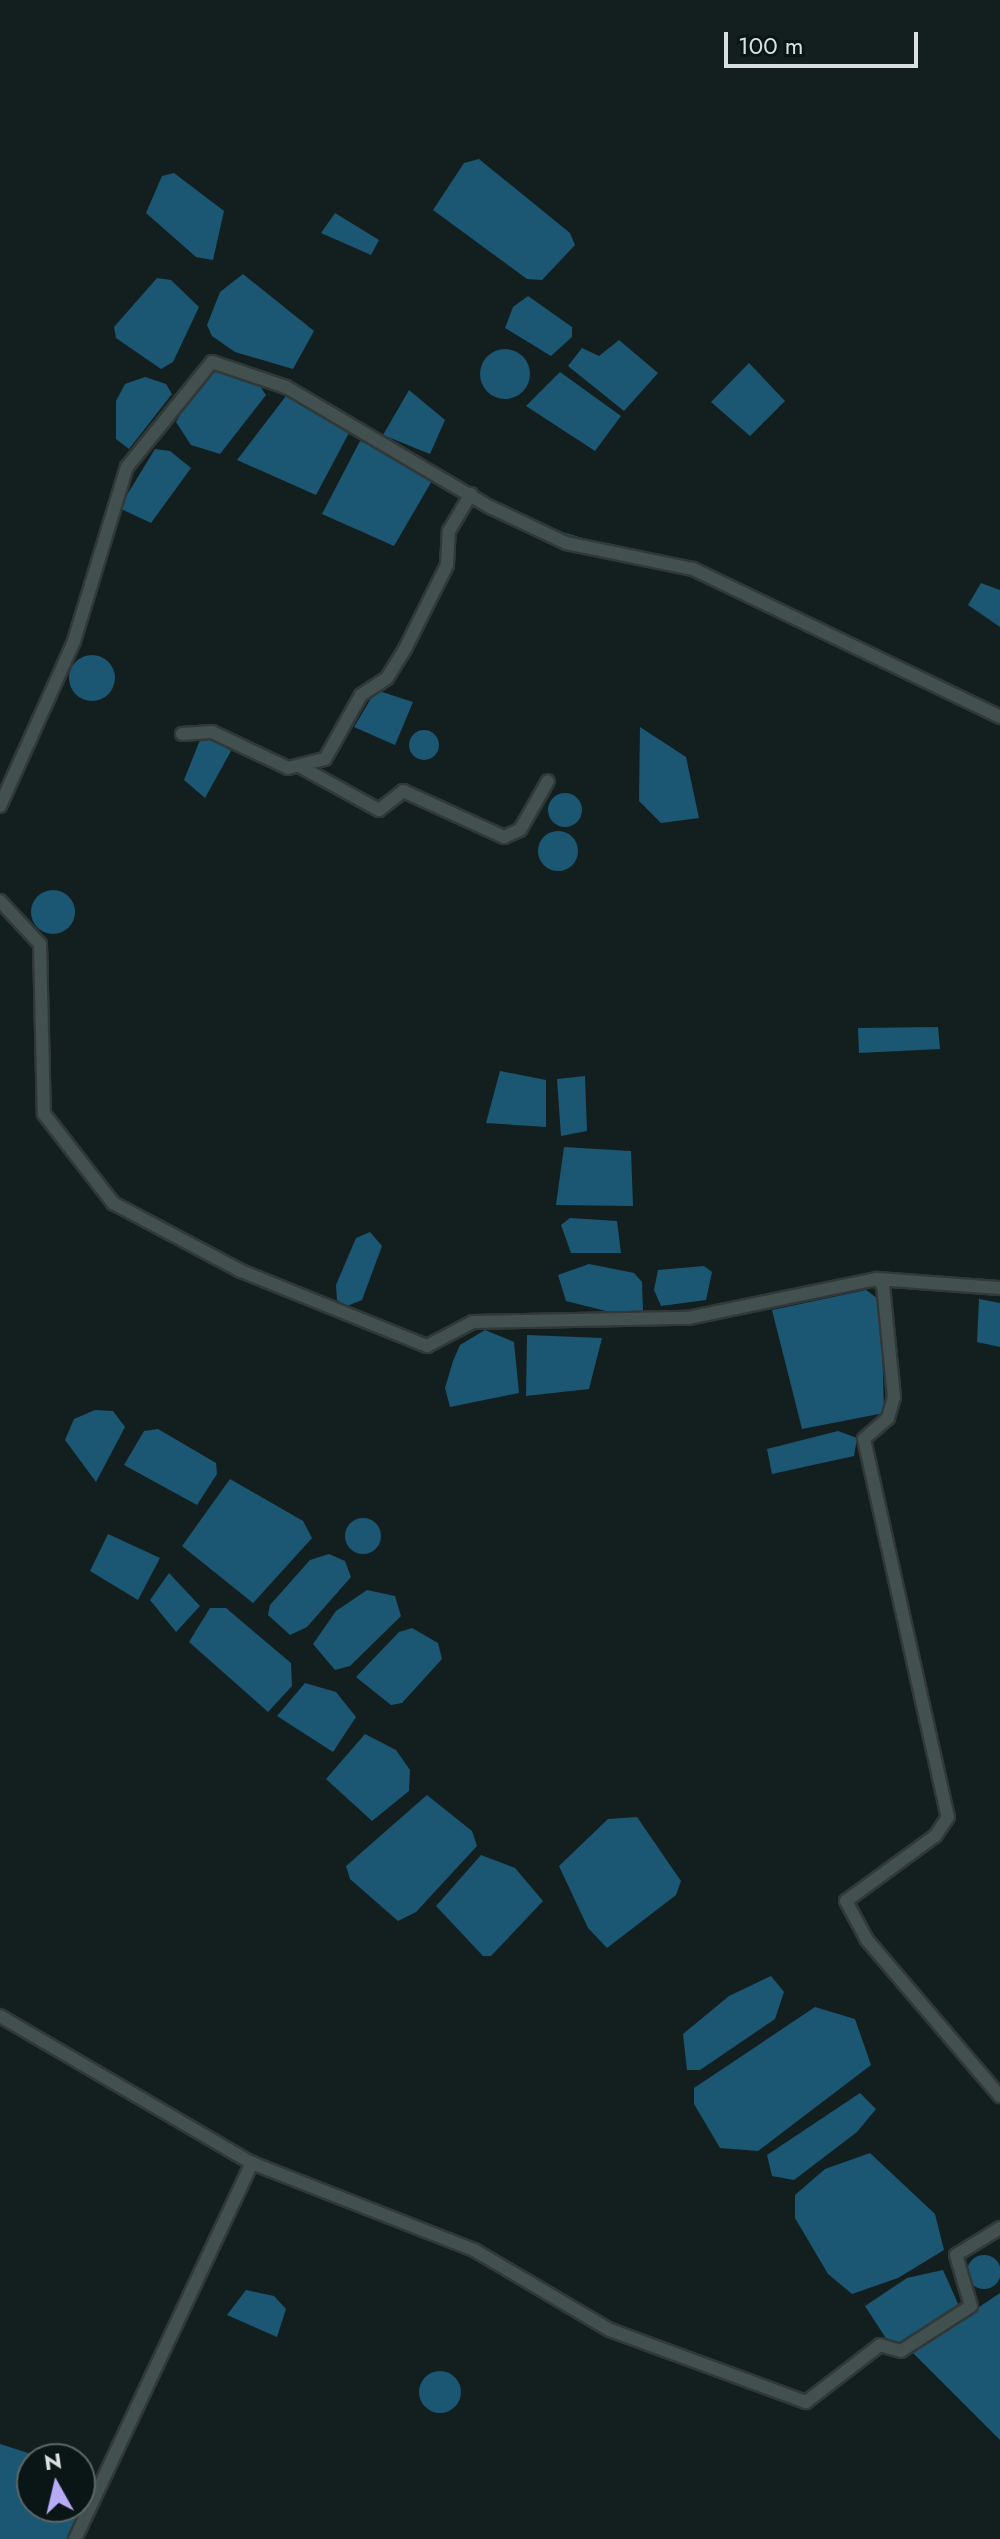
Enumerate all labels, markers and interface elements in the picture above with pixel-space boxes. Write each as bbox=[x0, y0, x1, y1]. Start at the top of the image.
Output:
scale bar bbox=[728, 16, 922, 66]
text: 100 m bbox=[738, 28, 804, 63]
north arrow bbox=[16, 2443, 96, 2523]
text: N bbox=[42, 2444, 64, 2478]

